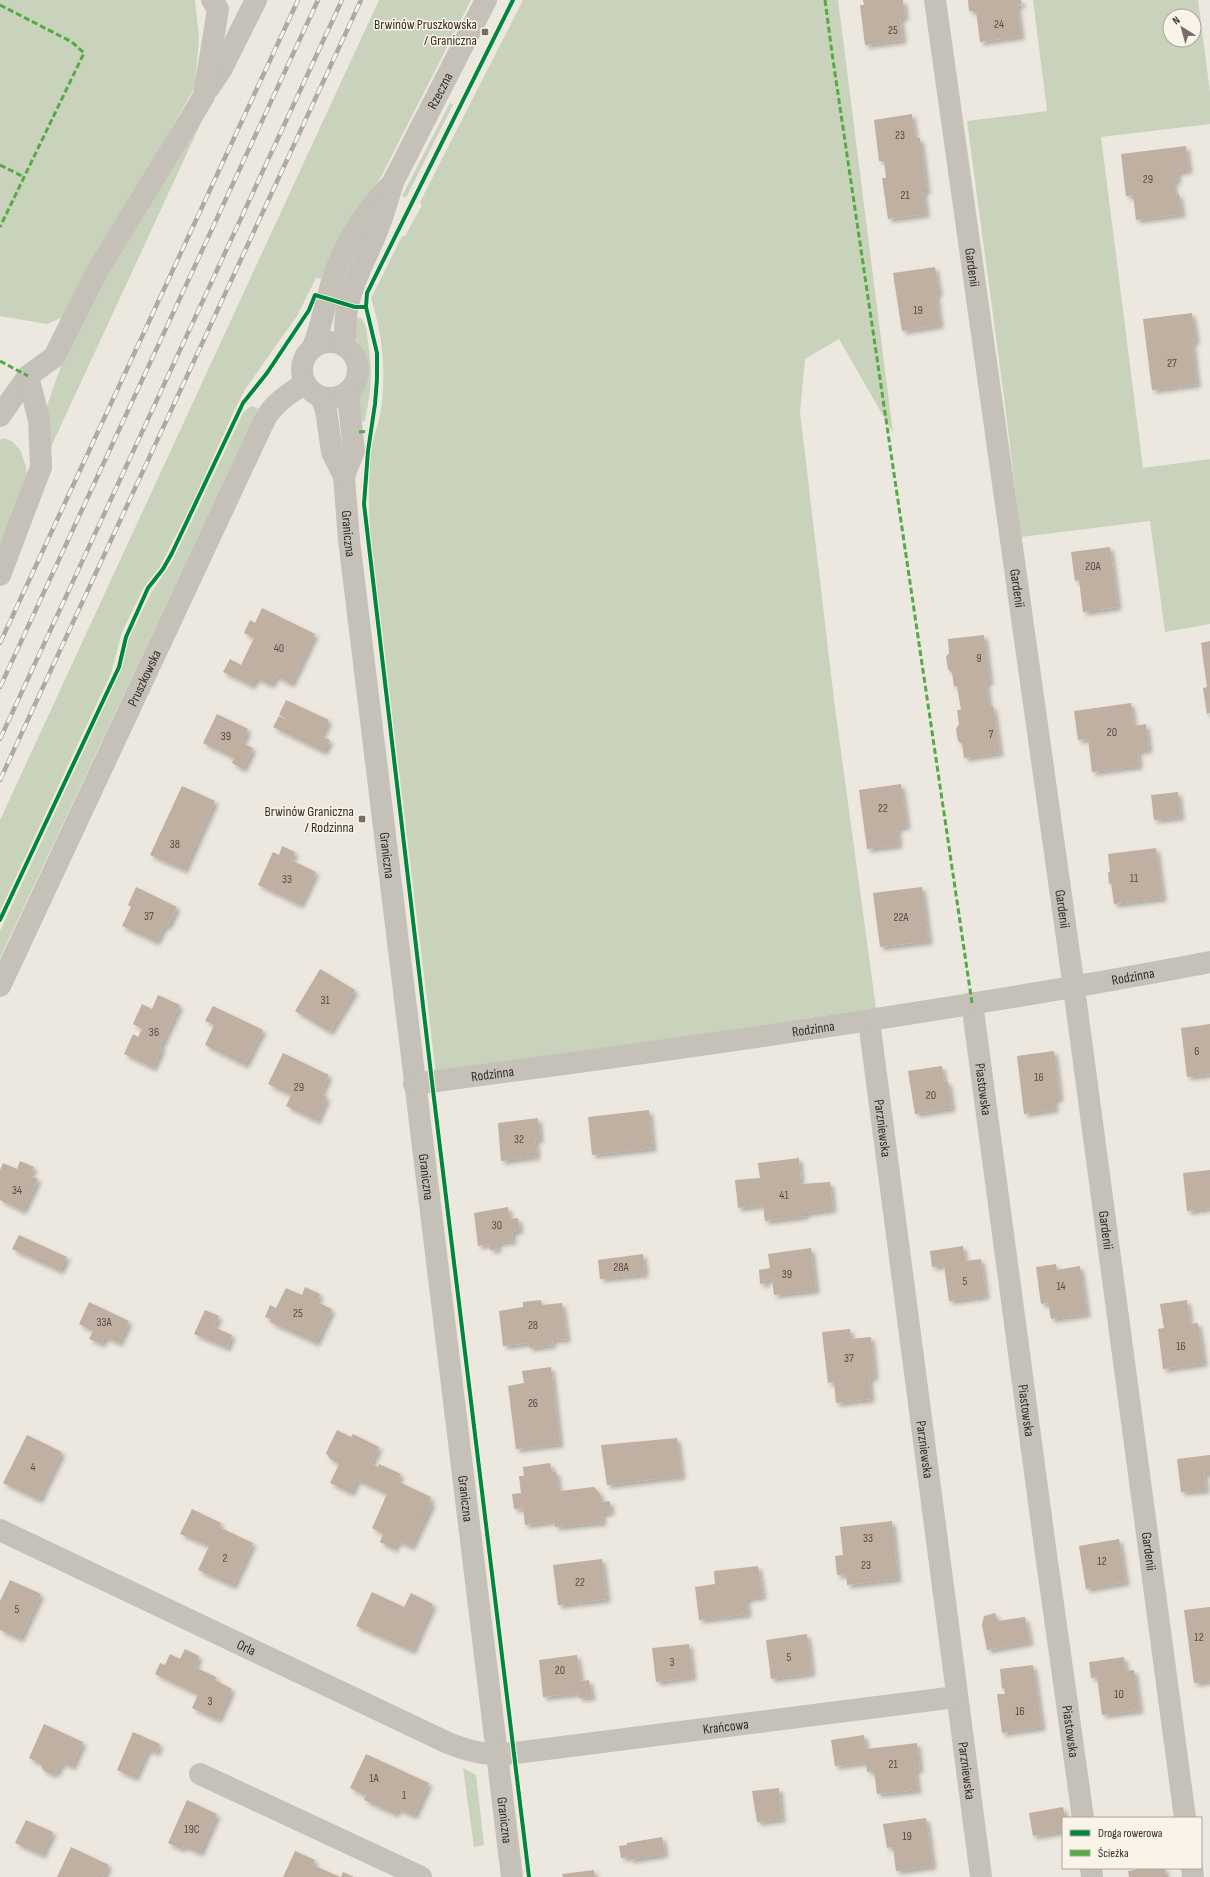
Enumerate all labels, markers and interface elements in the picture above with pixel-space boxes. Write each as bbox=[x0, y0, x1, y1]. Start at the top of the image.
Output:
north arrow bbox=[1162, 8, 1202, 48]
text: N bbox=[1170, 13, 1183, 27]
place label: Brwinów Pruszkowska / Graniczna bbox=[374, 16, 477, 49]
house number: 24 bbox=[994, 17, 1004, 32]
house number: 25 bbox=[888, 23, 898, 38]
marker: Brwinów Pruszkowska / Graniczna bbox=[480, 27, 490, 37]
street label: Rzeczna bbox=[423, 69, 456, 112]
house number: 23 bbox=[895, 128, 905, 143]
house number: 29 bbox=[1143, 172, 1153, 187]
house number: 21 bbox=[900, 188, 910, 203]
street label: Gardenii bbox=[961, 247, 984, 288]
house number: 19 bbox=[913, 303, 923, 318]
house number: 27 bbox=[1167, 356, 1177, 371]
street label: Graniczna bbox=[338, 510, 359, 558]
house number: 20A bbox=[1085, 559, 1102, 574]
street label: Gardenii bbox=[1007, 568, 1029, 609]
house number: 40 bbox=[274, 641, 284, 656]
street label: Pruszkowska bbox=[123, 647, 164, 709]
house number: 9 bbox=[976, 651, 982, 666]
house number: 20 bbox=[1107, 725, 1117, 740]
house number: 7 bbox=[989, 727, 994, 742]
house number: 39 bbox=[221, 729, 231, 744]
house number: 22 bbox=[878, 801, 888, 816]
place label: Brwinów Graniczna / Rodzinna bbox=[265, 803, 354, 836]
marker: Brwinów Graniczna / Rodzinna bbox=[357, 814, 367, 824]
street label: Graniczna bbox=[376, 831, 399, 880]
house number: 38 bbox=[170, 837, 180, 852]
house number: 11 bbox=[1130, 871, 1139, 886]
house number: 33 bbox=[282, 872, 292, 887]
street label: Gardenii bbox=[1052, 889, 1074, 929]
house number: 37 bbox=[144, 909, 154, 924]
house number: 22A bbox=[893, 910, 909, 925]
street label: Rodzinna bbox=[1110, 964, 1156, 988]
house number: 31 bbox=[320, 993, 330, 1008]
street label: Rodzinna bbox=[791, 1017, 836, 1040]
house number: 36 bbox=[149, 1025, 159, 1040]
house number: 6 bbox=[1194, 1044, 1200, 1059]
street label: Rodzinna bbox=[470, 1062, 515, 1085]
street label: Piastowska bbox=[972, 1062, 995, 1116]
house number: 16 bbox=[1034, 1070, 1044, 1085]
house number: 29 bbox=[294, 1080, 304, 1095]
house number: 20 bbox=[926, 1088, 936, 1103]
street label: Parzniewska bbox=[871, 1098, 895, 1158]
house number: 32 bbox=[514, 1132, 524, 1147]
street label: Graniczna bbox=[415, 1153, 438, 1201]
house number: 34 bbox=[12, 1183, 22, 1198]
house number: 41 bbox=[779, 1188, 789, 1203]
street label: Gardenii bbox=[1095, 1210, 1117, 1250]
house number: 30 bbox=[492, 1218, 502, 1233]
house number: 28A bbox=[613, 1260, 630, 1275]
house number: 39 bbox=[782, 1267, 792, 1282]
house number: 5 bbox=[963, 1274, 968, 1289]
house number: 14 bbox=[1056, 1279, 1066, 1294]
house number: 25 bbox=[293, 1306, 303, 1321]
house number: 33A bbox=[96, 1315, 112, 1330]
house number: 28 bbox=[528, 1318, 538, 1333]
house number: 16 bbox=[1176, 1339, 1186, 1354]
house number: 37 bbox=[844, 1351, 854, 1366]
street label: Piastowska bbox=[1015, 1383, 1039, 1438]
house number: 26 bbox=[528, 1396, 538, 1411]
street label: Parzniewska bbox=[913, 1419, 937, 1479]
house number: 4 bbox=[30, 1460, 36, 1475]
street label: Graniczna bbox=[455, 1474, 477, 1523]
house number: 33 bbox=[863, 1531, 873, 1546]
street label: Gardenii bbox=[1138, 1531, 1160, 1572]
house number: 2 bbox=[223, 1551, 228, 1566]
house number: 12 bbox=[1097, 1554, 1107, 1569]
house number: 23 bbox=[861, 1558, 871, 1573]
house number: 22 bbox=[575, 1575, 585, 1590]
house number: 5 bbox=[15, 1602, 20, 1617]
house number: 12 bbox=[1194, 1630, 1204, 1645]
street label: Orla bbox=[234, 1635, 259, 1659]
house number: 5 bbox=[787, 1650, 792, 1665]
house number: 3 bbox=[669, 1655, 675, 1670]
house number: 20 bbox=[555, 1663, 565, 1678]
house number: 10 bbox=[1114, 1687, 1124, 1702]
house number: 3 bbox=[207, 1694, 213, 1709]
house number: 16 bbox=[1015, 1704, 1025, 1719]
street label: Piastowska bbox=[1059, 1704, 1083, 1759]
street label: Krańcowa bbox=[702, 1715, 749, 1738]
street label: Parzniewska bbox=[955, 1741, 979, 1800]
house number: 21 bbox=[888, 1757, 898, 1772]
house number: 1A bbox=[369, 1771, 380, 1786]
house number: 1 bbox=[402, 1788, 407, 1803]
street label: Graniczna bbox=[494, 1796, 516, 1844]
legend bbox=[1062, 1817, 1202, 1869]
house number: 19C bbox=[184, 1822, 200, 1837]
text: Droga rowerowa bbox=[1098, 1826, 1163, 1841]
house number: 19 bbox=[902, 1829, 912, 1844]
text: Ścieżka bbox=[1098, 1846, 1129, 1861]

